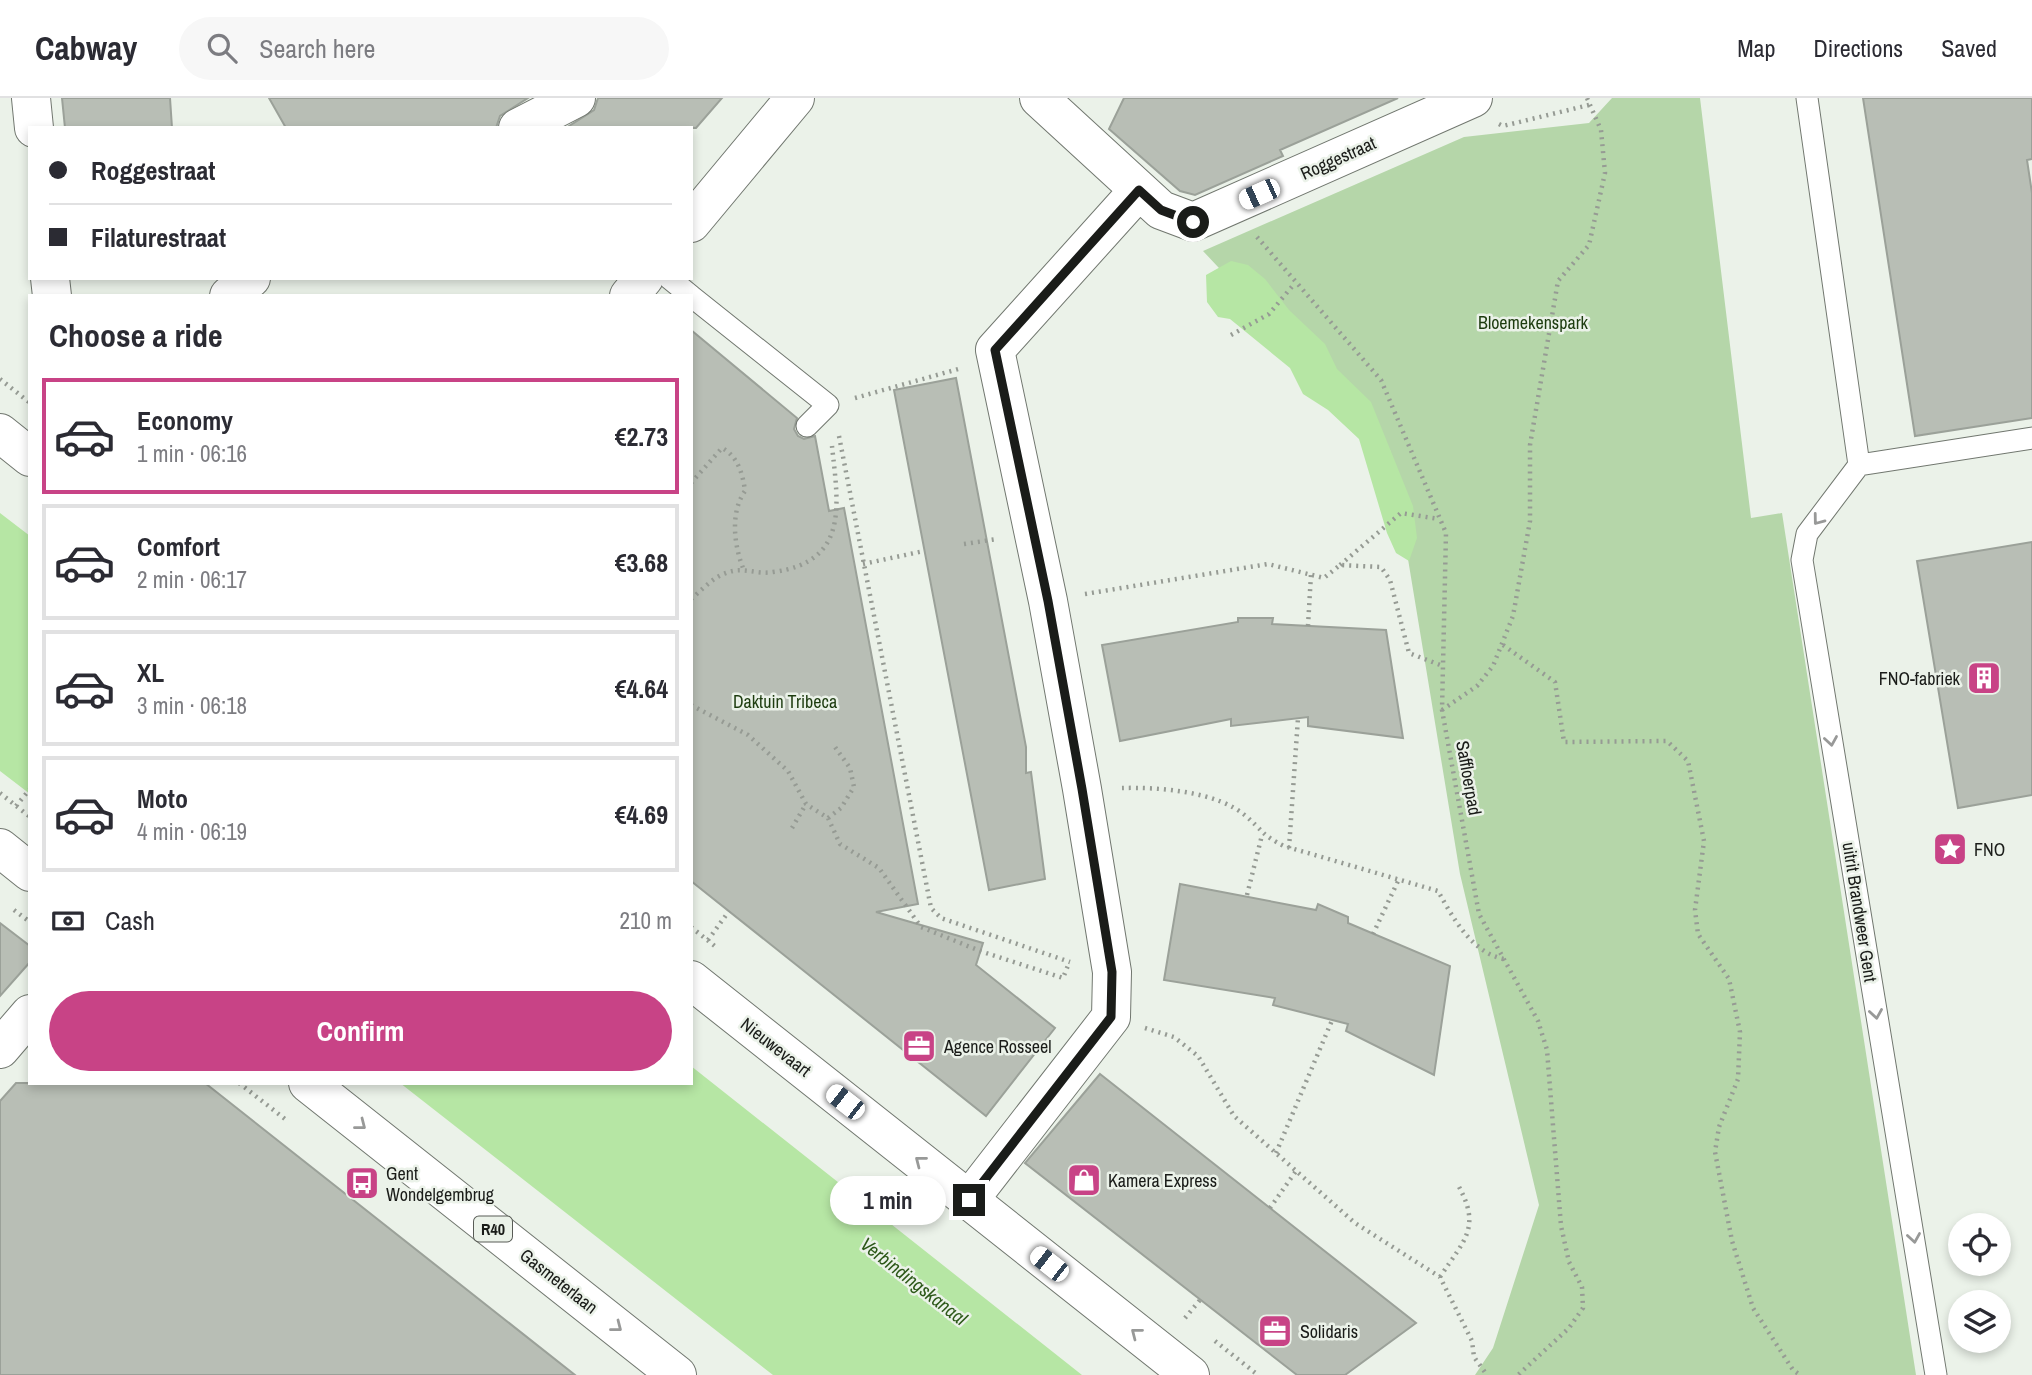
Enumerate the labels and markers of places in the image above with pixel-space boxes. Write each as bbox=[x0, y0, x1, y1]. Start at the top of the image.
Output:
building icon: FNO-fabriek bbox=[1965, 659, 2003, 697]
place label: FNO-fabriek bbox=[1879, 666, 1961, 691]
place icon: FNO bbox=[1931, 830, 1969, 868]
place label: FNO bbox=[1974, 837, 2005, 862]
office icon: Agence Rosseel bbox=[900, 1027, 938, 1065]
place label: Agence Rosseel bbox=[943, 1034, 1051, 1059]
place label: Gent Wondelgembrug bbox=[386, 1161, 495, 1207]
shop icon: Kamera Express bbox=[1065, 1161, 1103, 1199]
bus stop icon: Gent Wondelgembrug bbox=[343, 1164, 381, 1202]
place label: Kamera Express bbox=[1108, 1168, 1217, 1193]
office icon: Solidaris bbox=[1256, 1312, 1294, 1350]
place label: Solidaris bbox=[1300, 1319, 1358, 1344]

